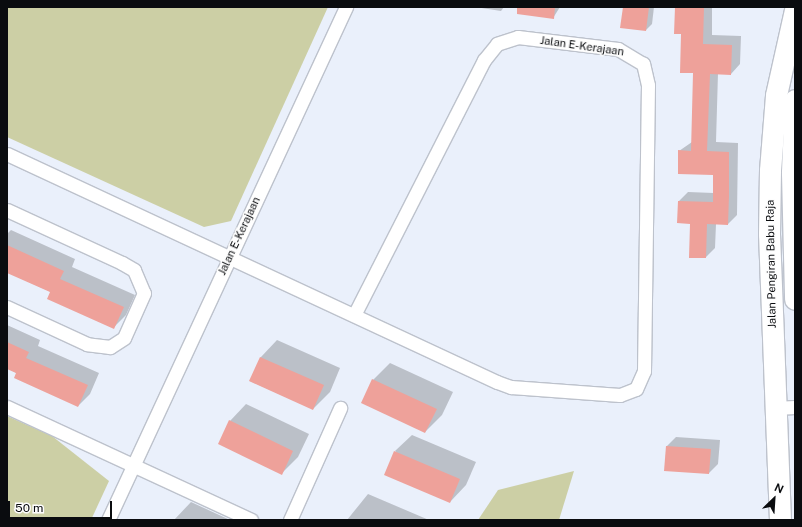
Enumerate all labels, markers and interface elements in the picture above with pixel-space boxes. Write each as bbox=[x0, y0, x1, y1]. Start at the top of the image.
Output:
street label: Jalan E-Kerajaan bbox=[539, 34, 625, 58]
street label: Jalan E-Kerajaan bbox=[215, 195, 263, 277]
street label: Jalan Pengiran Babu Raja bbox=[763, 200, 779, 328]
north arrow bbox=[754, 479, 794, 519]
text: N bbox=[773, 481, 786, 495]
scale bar bbox=[10, 493, 114, 519]
text: 50 m bbox=[15, 501, 43, 515]

